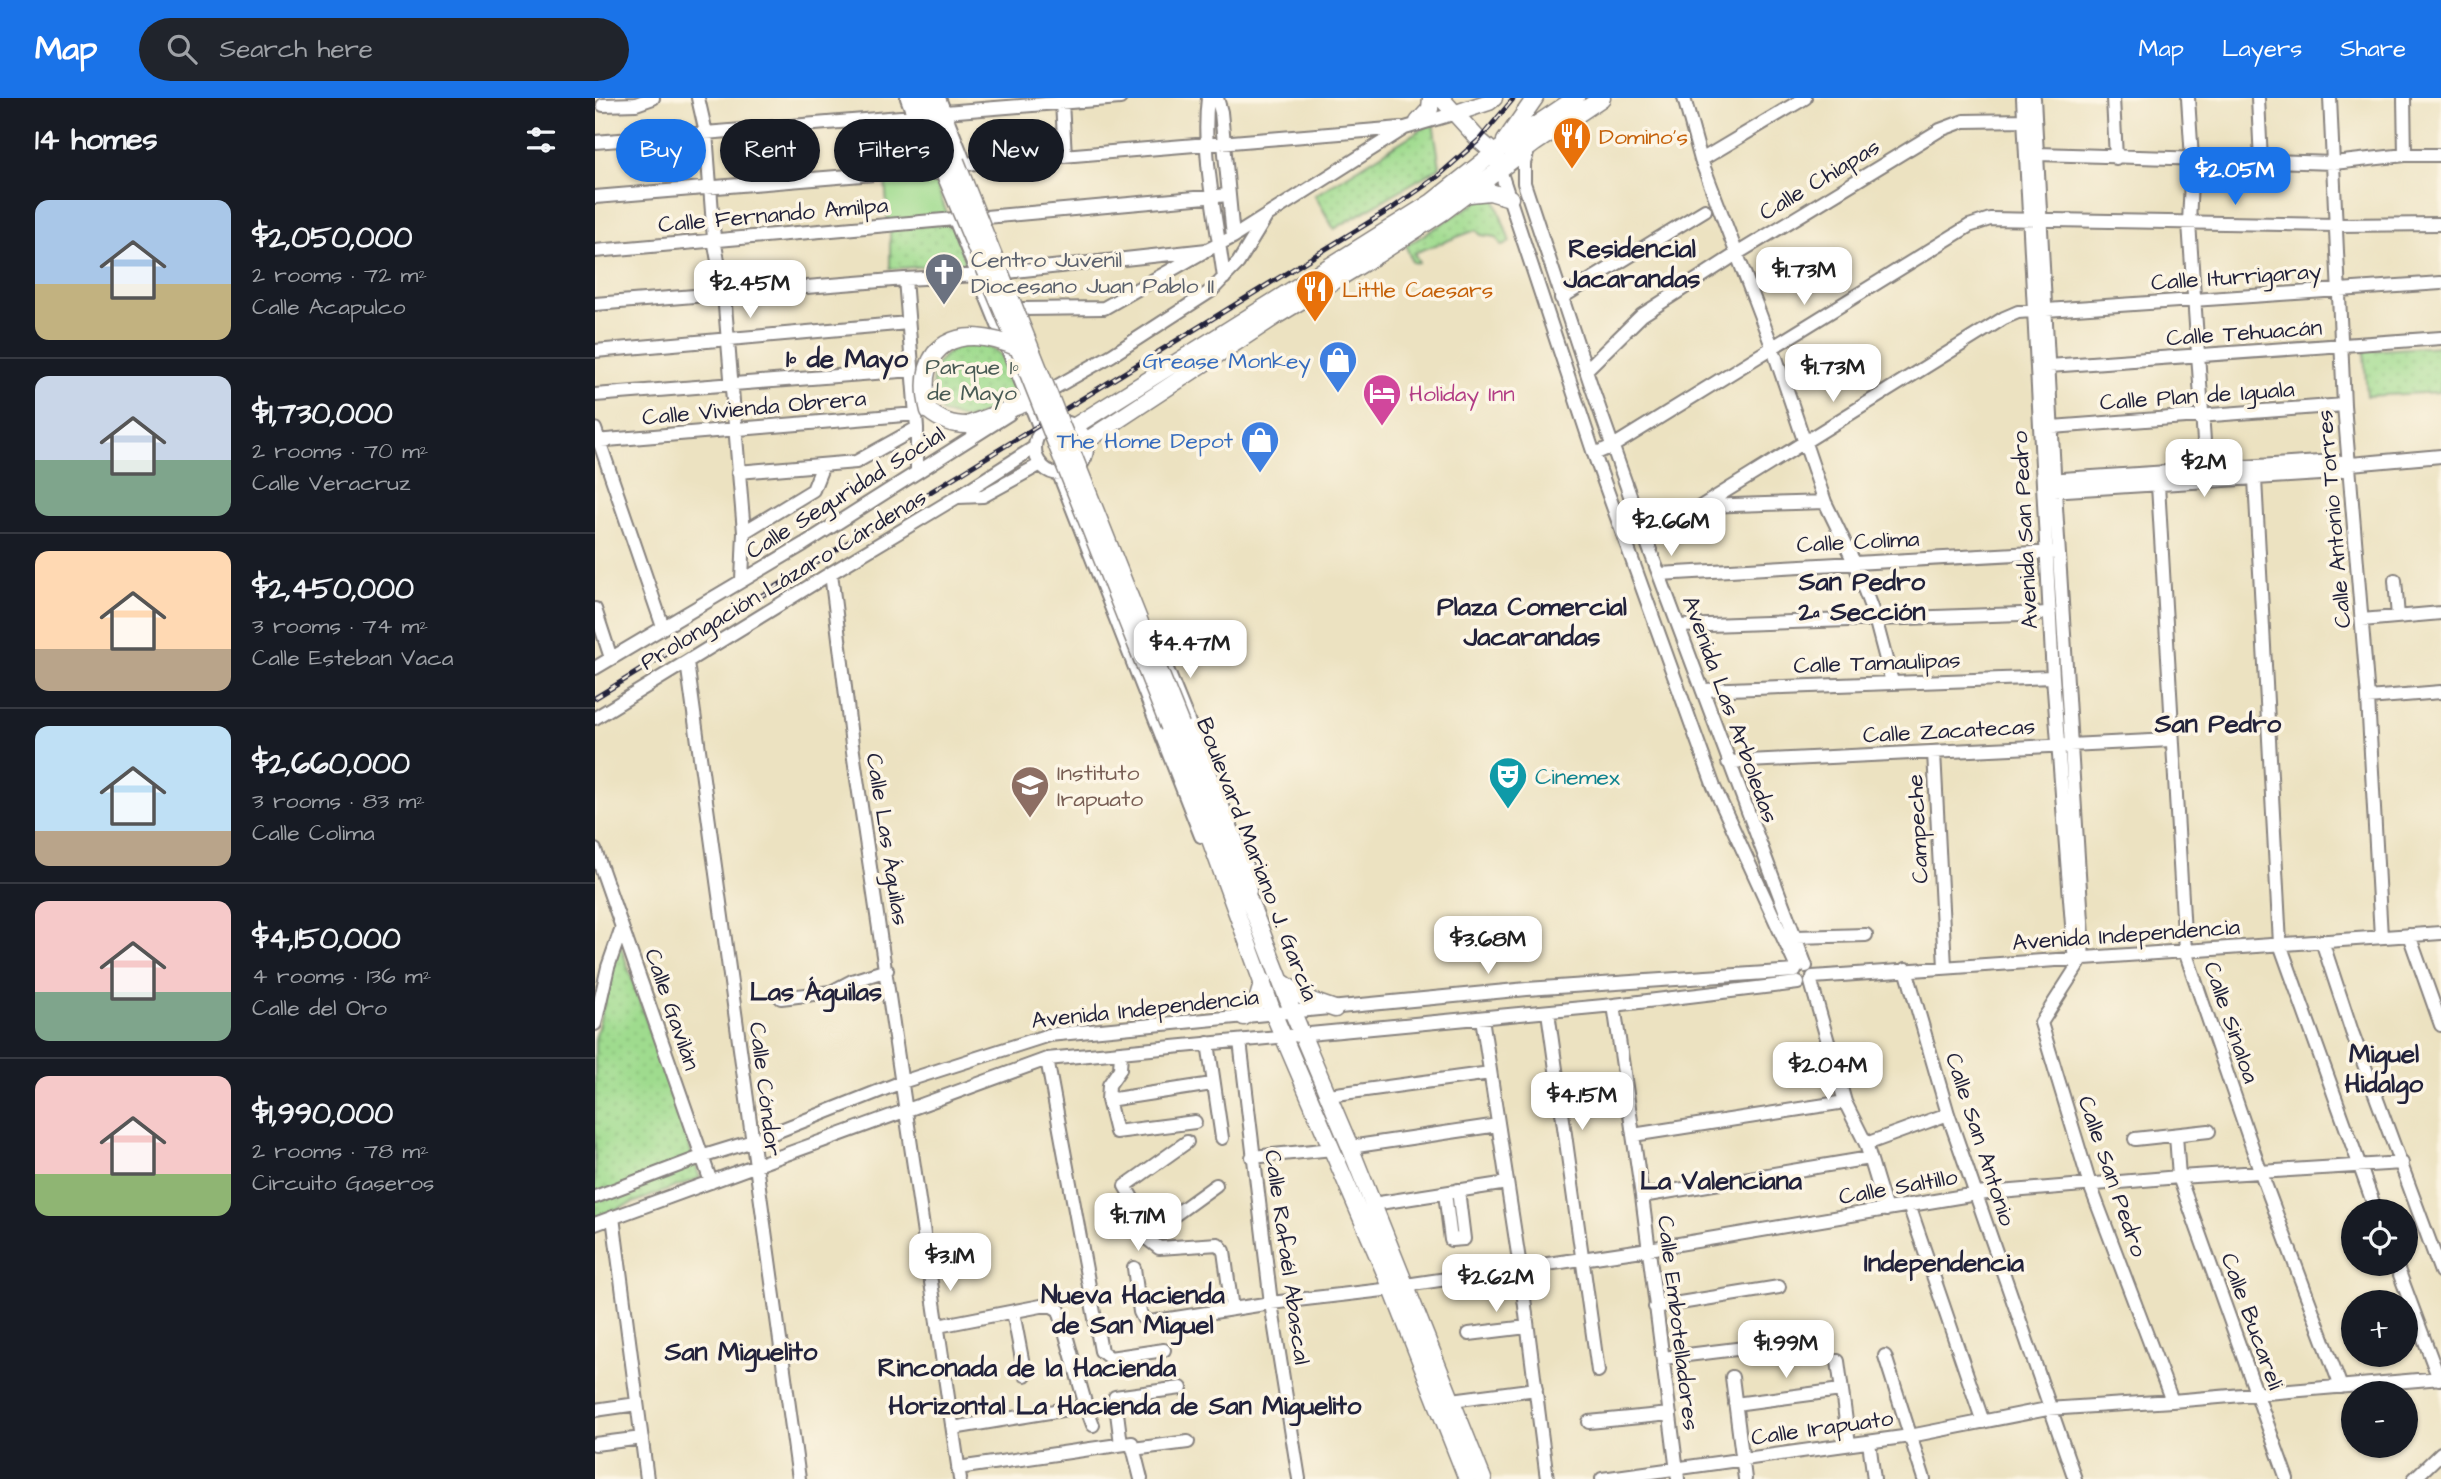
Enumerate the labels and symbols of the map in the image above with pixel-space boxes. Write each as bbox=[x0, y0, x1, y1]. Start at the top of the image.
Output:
restaurant icon: Domino's bbox=[1551, 115, 1593, 170]
place label: Domino's bbox=[1599, 121, 1688, 153]
street label: Calle Chiapas bbox=[1753, 131, 1886, 229]
pin: $2.05M bbox=[2178, 148, 2292, 207]
street label: Calle Fernando Amilpa bbox=[657, 189, 890, 241]
district label: Residencial Jacarandas bbox=[1563, 231, 1700, 297]
place label: Centro Juvenil Diocesano Juan Pablo II bbox=[971, 244, 1215, 302]
pin: $1.73M bbox=[1747, 248, 1861, 307]
church icon: Centro Juvenil Diocesano Juan Pablo II bbox=[923, 251, 965, 306]
street label: Calle Iturrigaray bbox=[2150, 255, 2323, 300]
pin: $2.45M bbox=[693, 260, 807, 320]
restaurant icon: Little Caesars bbox=[1294, 268, 1336, 323]
place label: Little Caesars bbox=[1342, 274, 1493, 306]
street label: Calle Tehuacán bbox=[2165, 312, 2323, 354]
shop icon: Grease Monkey bbox=[1317, 339, 1359, 394]
district label: 1º de Mayo bbox=[786, 341, 908, 380]
pin: $1.73M bbox=[1776, 344, 1890, 404]
place label: Grease Monkey bbox=[1142, 345, 1311, 378]
park label: Parque 1º de Mayo bbox=[925, 351, 1019, 410]
hotel icon: Holiday Inn bbox=[1361, 372, 1403, 427]
street label: Calle Plan de Iguala bbox=[2099, 373, 2296, 420]
place label: Holiday Inn bbox=[1409, 378, 1515, 411]
street label: Calle Vivienda Obrera bbox=[641, 382, 868, 434]
street label: Calle Antonio Torres bbox=[2309, 408, 2359, 629]
street label: Calle Seguridad Social bbox=[740, 419, 952, 568]
shop icon: The Home Depot bbox=[1239, 419, 1281, 474]
place label: The Home Depot bbox=[1057, 425, 1234, 457]
street label: Avenida San Pedro bbox=[2004, 430, 2046, 630]
pin: $2M bbox=[2170, 440, 2238, 499]
street label: Prolongación Lázaro Cárdenas bbox=[634, 481, 933, 679]
pin: $2.66M bbox=[1614, 498, 1728, 558]
street label: Calle Colima bbox=[1796, 523, 1920, 561]
district label: San Pedro 2ª Sección bbox=[1797, 564, 1926, 630]
district label: Plaza Comercial Jacarandas bbox=[1437, 589, 1627, 655]
street label: Avenida Las Arboledas bbox=[1674, 591, 1786, 827]
pin: $4.47M bbox=[1133, 620, 1247, 680]
street label: Calle Tamaulipas bbox=[1793, 644, 1961, 682]
district label: San Pedro bbox=[2154, 706, 2282, 742]
street label: Calle Zacatecas bbox=[1862, 711, 2036, 751]
street label: Boulevard Mariano J. García bbox=[1188, 713, 1326, 1006]
street label: Calle Las Águilas bbox=[857, 751, 916, 928]
theatre icon: Cinemex bbox=[1487, 755, 1529, 810]
place label: Instituto Irapuato bbox=[1057, 757, 1143, 815]
place label: Cinemex bbox=[1535, 761, 1620, 793]
school or university icon: Instituto Irapuato bbox=[1009, 764, 1051, 819]
street label: Campeche bbox=[1899, 773, 1937, 884]
street label: Avenida Independencia bbox=[2011, 911, 2241, 959]
pin: $3.68M bbox=[1431, 916, 1545, 976]
street label: Calle Gavilán bbox=[636, 944, 708, 1074]
street label: Calle Sinaloa bbox=[2195, 957, 2267, 1088]
district label: Las Águilas bbox=[750, 974, 882, 1013]
street label: Avenida Independencia bbox=[1030, 981, 1261, 1037]
street label: Calle Cóndor bbox=[741, 1020, 789, 1158]
district label: Miguel Hidalgo bbox=[2345, 1036, 2424, 1105]
pin: $2.04M bbox=[1771, 1042, 1885, 1102]
street label: Calle San Antonio bbox=[1937, 1049, 2023, 1230]
pin: $4.15M bbox=[1525, 1072, 1639, 1132]
street label: Calle San Pedro bbox=[2069, 1091, 2155, 1261]
street label: Calle Rafaél Abascal bbox=[1256, 1148, 1318, 1367]
street label: Calle Saltillo bbox=[1836, 1161, 1960, 1213]
district label: La Valenciana bbox=[1640, 1163, 1803, 1199]
pin: $1.71M bbox=[1081, 1194, 1195, 1253]
street label: Calle Embotelladores bbox=[1649, 1214, 1707, 1432]
pin: $3.1M bbox=[901, 1234, 999, 1293]
district label: Independencia bbox=[1864, 1245, 2025, 1281]
street label: Calle Bucareli bbox=[2213, 1248, 2292, 1395]
pin: $2.62M bbox=[1439, 1254, 1553, 1314]
district label: Nueva Hacienda de San Miguel bbox=[1041, 1277, 1226, 1346]
pin: $1.99M bbox=[1729, 1320, 1843, 1380]
district label: San Miguelito bbox=[664, 1334, 818, 1373]
district label: Rinconada de la Hacienda bbox=[878, 1350, 1177, 1386]
district label: Horizontal La Hacienda de San Miguelito bbox=[889, 1388, 1362, 1427]
street label: Calle Irapuato bbox=[1749, 1402, 1895, 1454]

